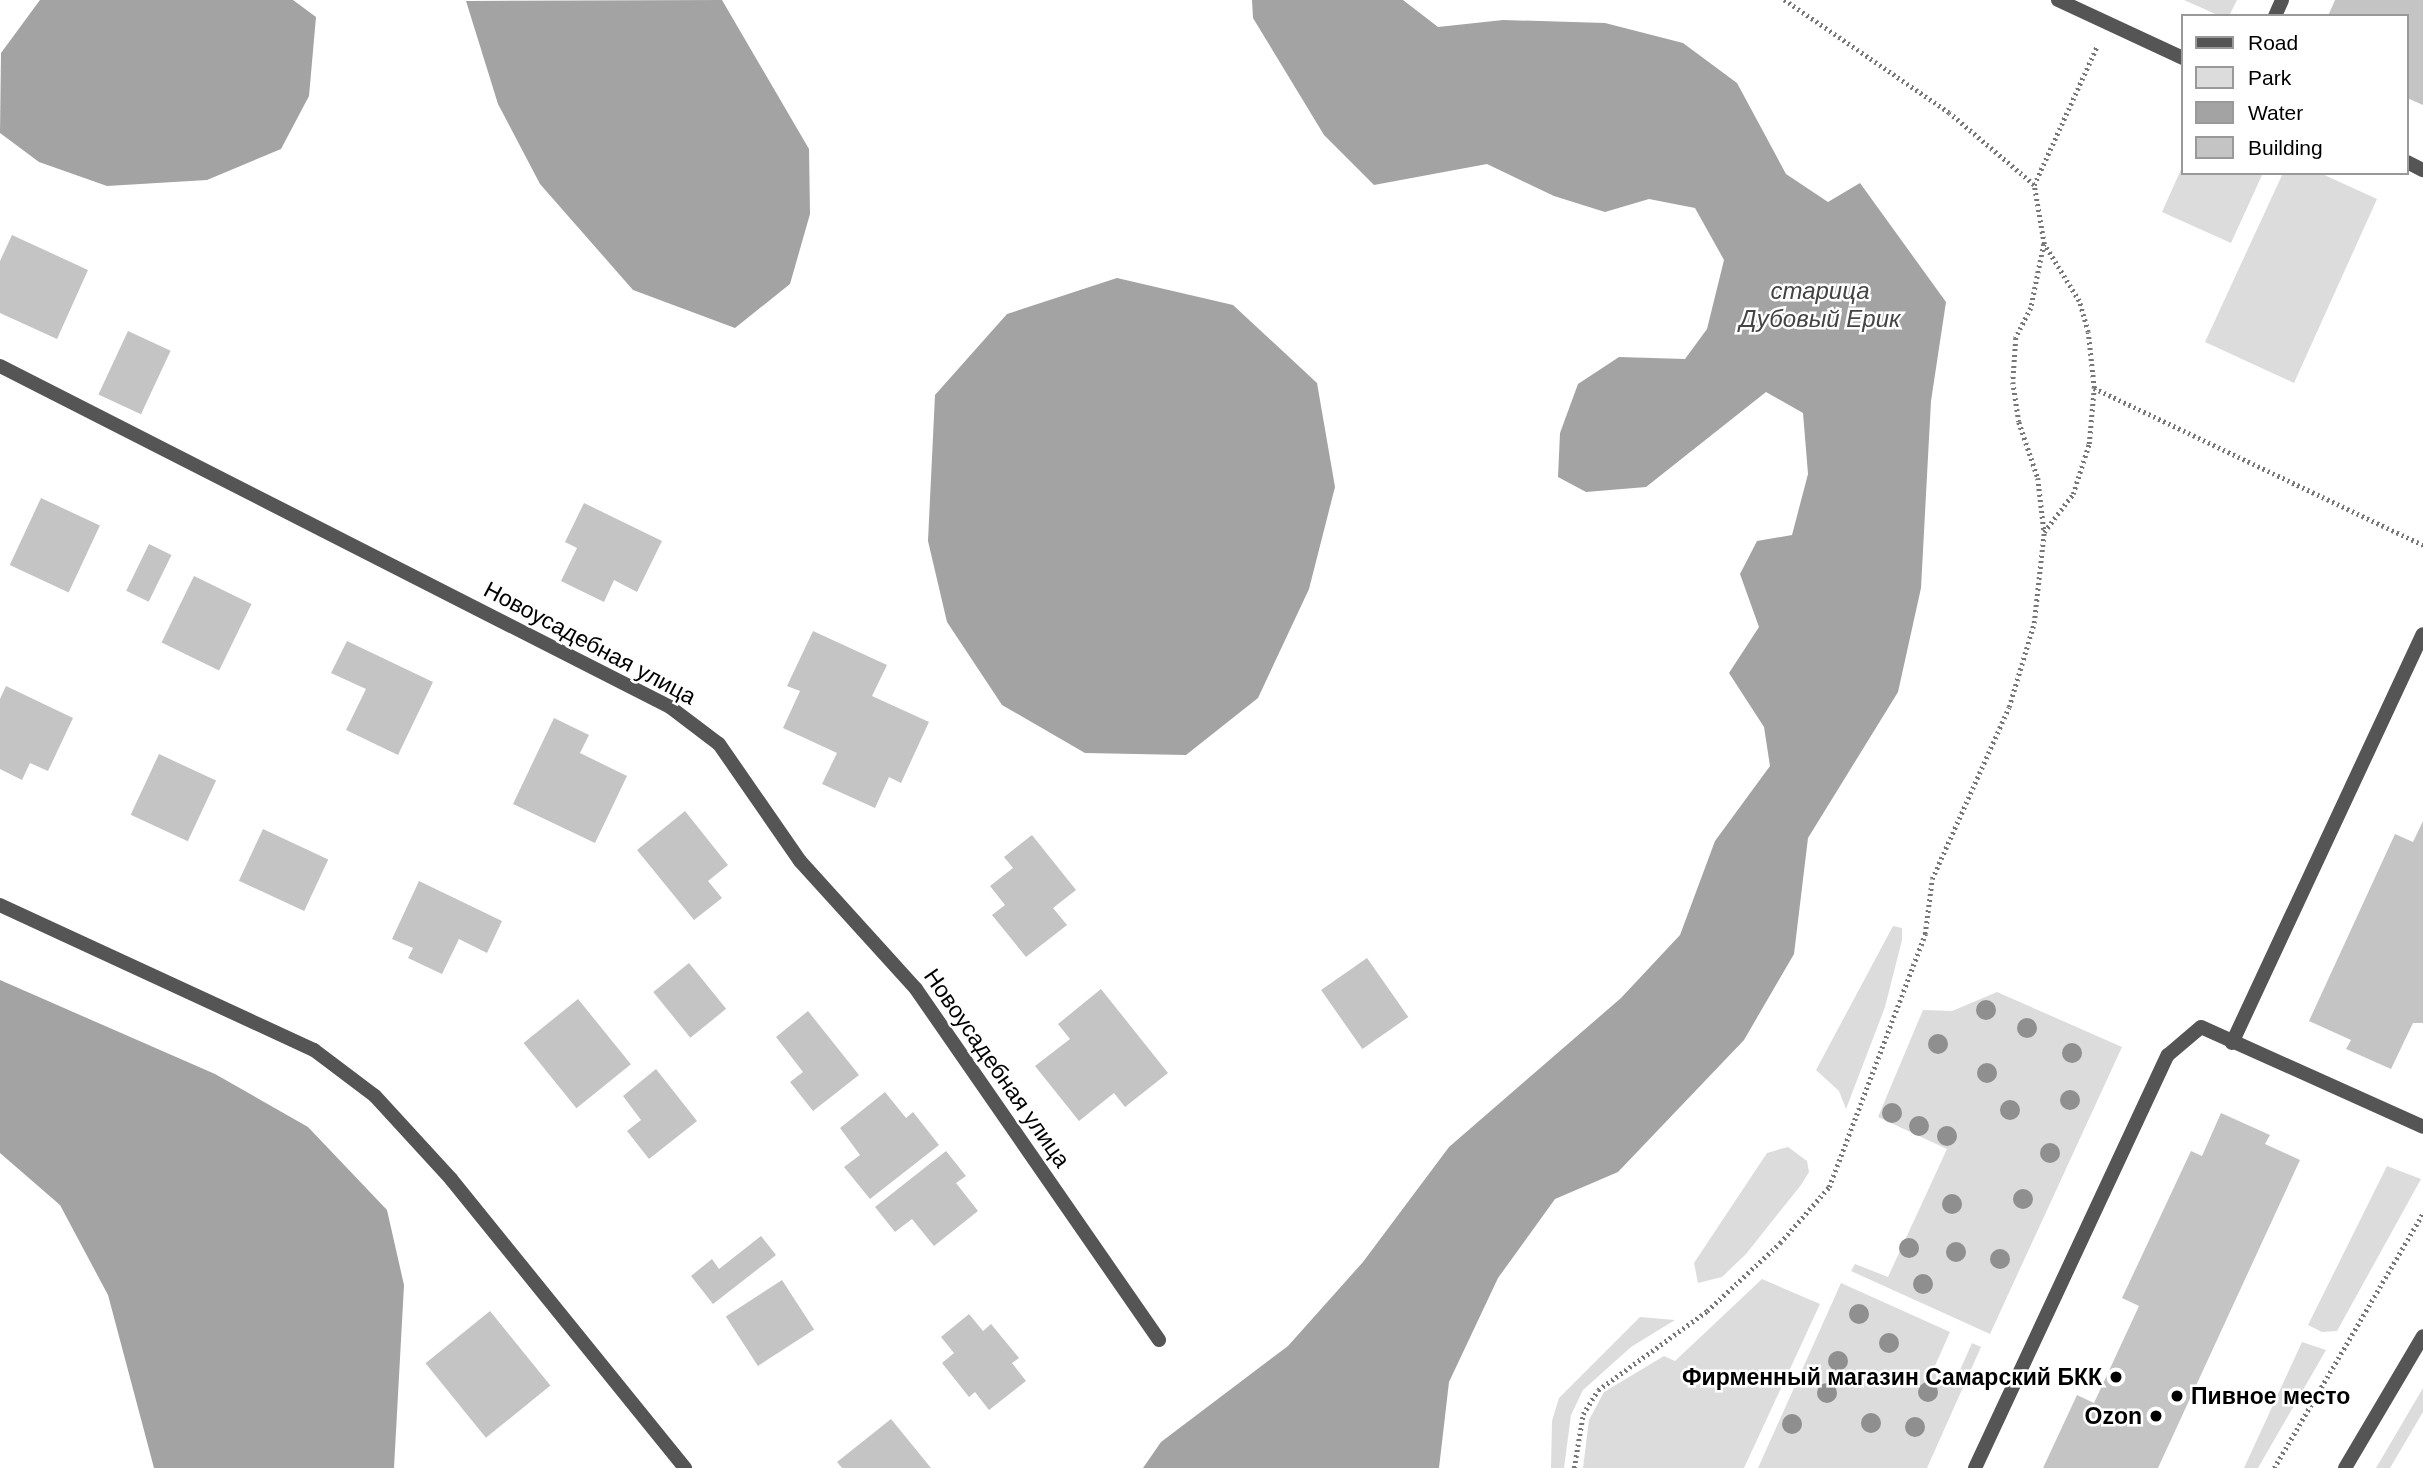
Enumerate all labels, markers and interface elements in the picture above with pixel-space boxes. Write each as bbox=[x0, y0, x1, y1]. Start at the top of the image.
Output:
legend bbox=[2182, 14, 2409, 175]
text: Road bbox=[2248, 31, 2298, 54]
text: Park bbox=[2248, 66, 2291, 89]
text: Water bbox=[2248, 101, 2303, 124]
text: Building bbox=[2248, 136, 2323, 159]
water label: старица Дубовый Ерик bbox=[1740, 277, 1900, 333]
street label: Новоусадебная улица bbox=[479, 575, 701, 711]
street label: Новоусадебная улица bbox=[918, 963, 1076, 1173]
place label: Фирменный магазин Самарский БКК bbox=[1682, 1363, 2102, 1391]
marker: Фирменный магазин Самарский БКК bbox=[2108, 1369, 2124, 1385]
place label: Пивное место bbox=[2191, 1382, 2350, 1410]
marker: Пивное место bbox=[2169, 1388, 2185, 1404]
place label: Ozon bbox=[2085, 1402, 2142, 1430]
marker: Ozon bbox=[2148, 1408, 2164, 1424]

